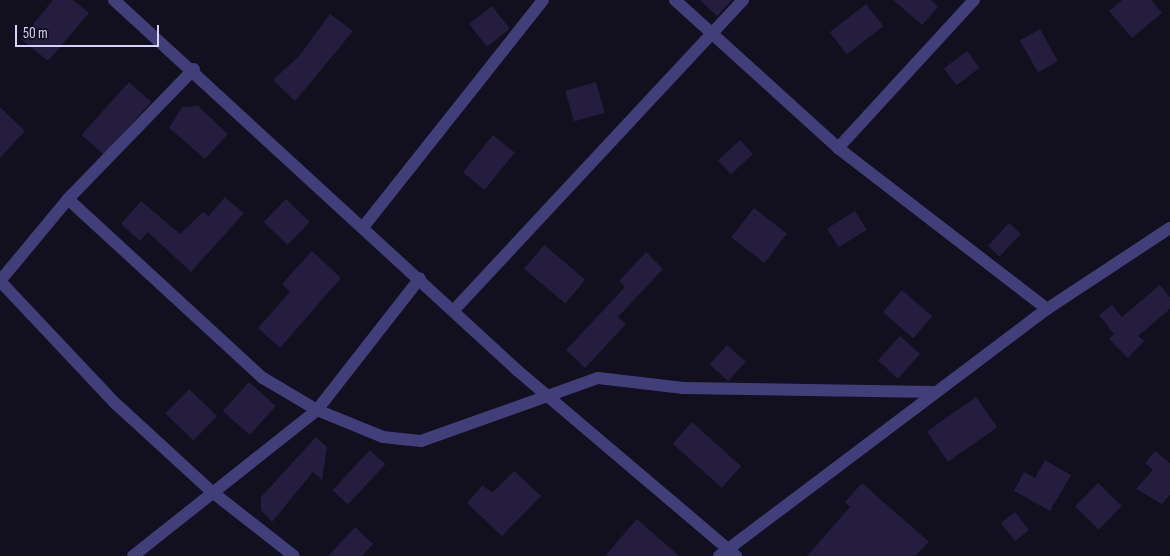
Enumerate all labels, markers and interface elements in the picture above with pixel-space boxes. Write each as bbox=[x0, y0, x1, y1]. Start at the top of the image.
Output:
scale bar bbox=[18, 15, 161, 47]
text: 50 m bbox=[23, 24, 48, 43]

